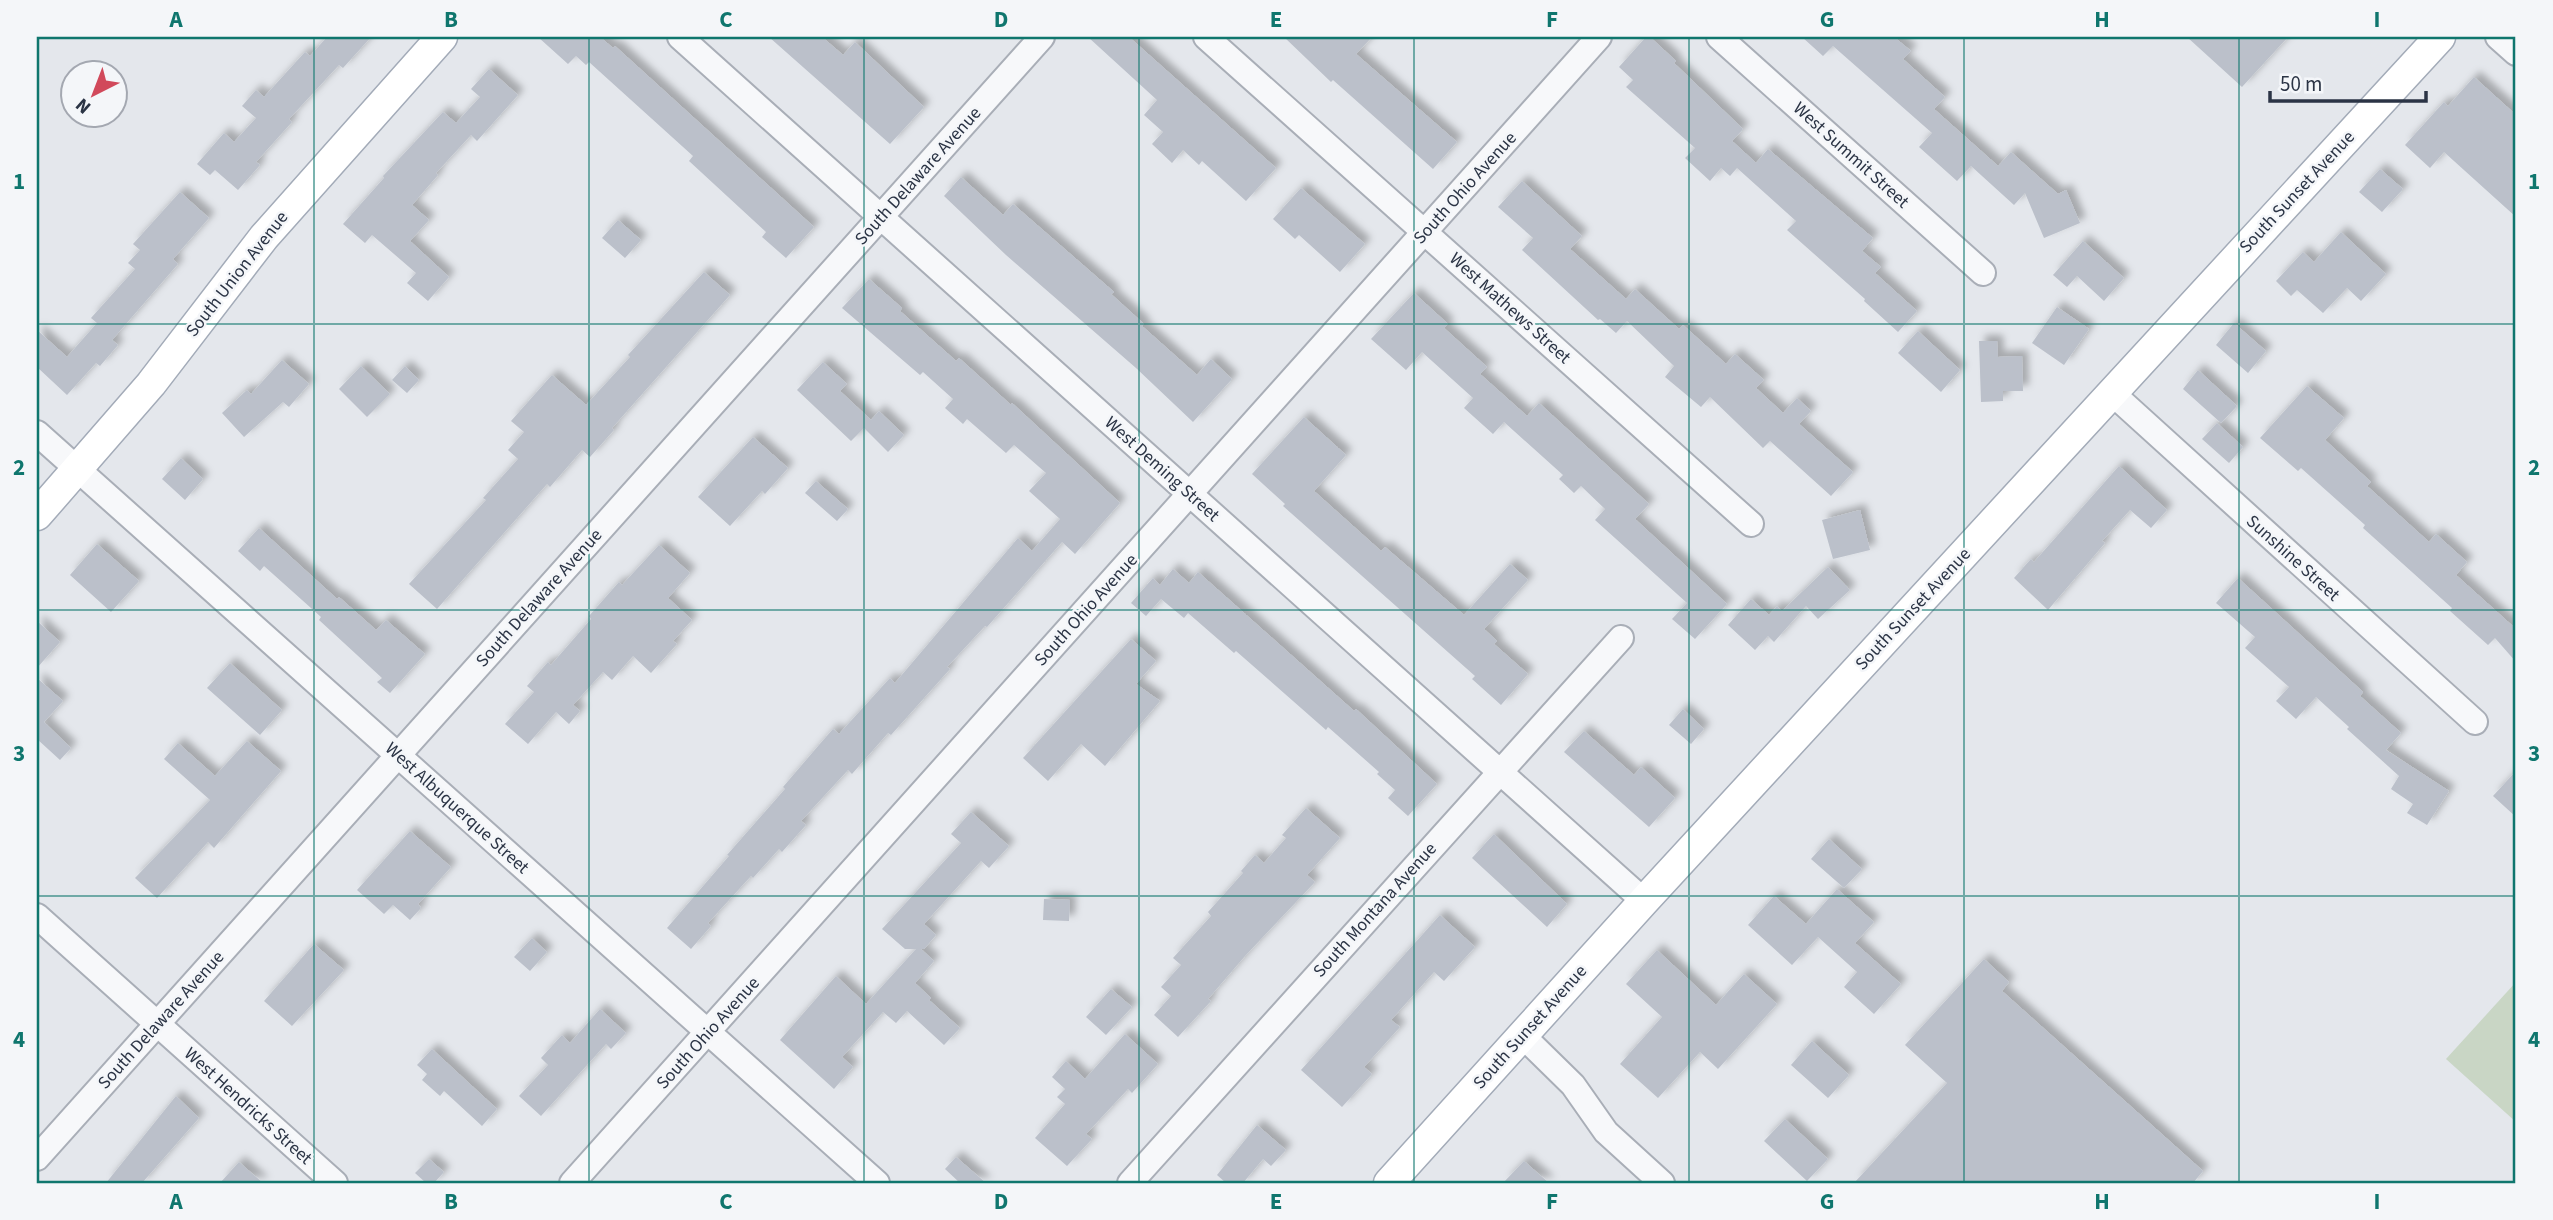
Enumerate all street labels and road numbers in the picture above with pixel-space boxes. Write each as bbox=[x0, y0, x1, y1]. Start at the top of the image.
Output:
street label: West Summit Street bbox=[1787, 96, 1915, 214]
street label: South Delaware Avenue bbox=[849, 101, 987, 251]
street label: South Sunset Avenue bbox=[2234, 125, 2361, 259]
street label: South Ohio Avenue bbox=[1408, 126, 1522, 250]
street label: South Union Avenue bbox=[180, 206, 294, 342]
street label: West Mathews Street bbox=[1444, 247, 1576, 369]
street label: West Deming Street bbox=[1099, 411, 1225, 527]
street label: Sunshine Street bbox=[2241, 509, 2345, 607]
street label: South Delaware Avenue bbox=[470, 523, 608, 673]
street label: South Sunset Avenue bbox=[1850, 542, 1977, 676]
street label: South Ohio Avenue bbox=[1029, 548, 1143, 672]
street label: West Albuquerque Street bbox=[379, 736, 535, 880]
street label: South Montana Avenue bbox=[1307, 837, 1443, 983]
street label: South Delaware Avenue bbox=[92, 945, 230, 1095]
street label: South Sunset Avenue bbox=[1467, 959, 1593, 1095]
street label: South Ohio Avenue bbox=[651, 971, 765, 1095]
street label: West Hendricks Street bbox=[179, 1042, 317, 1170]

